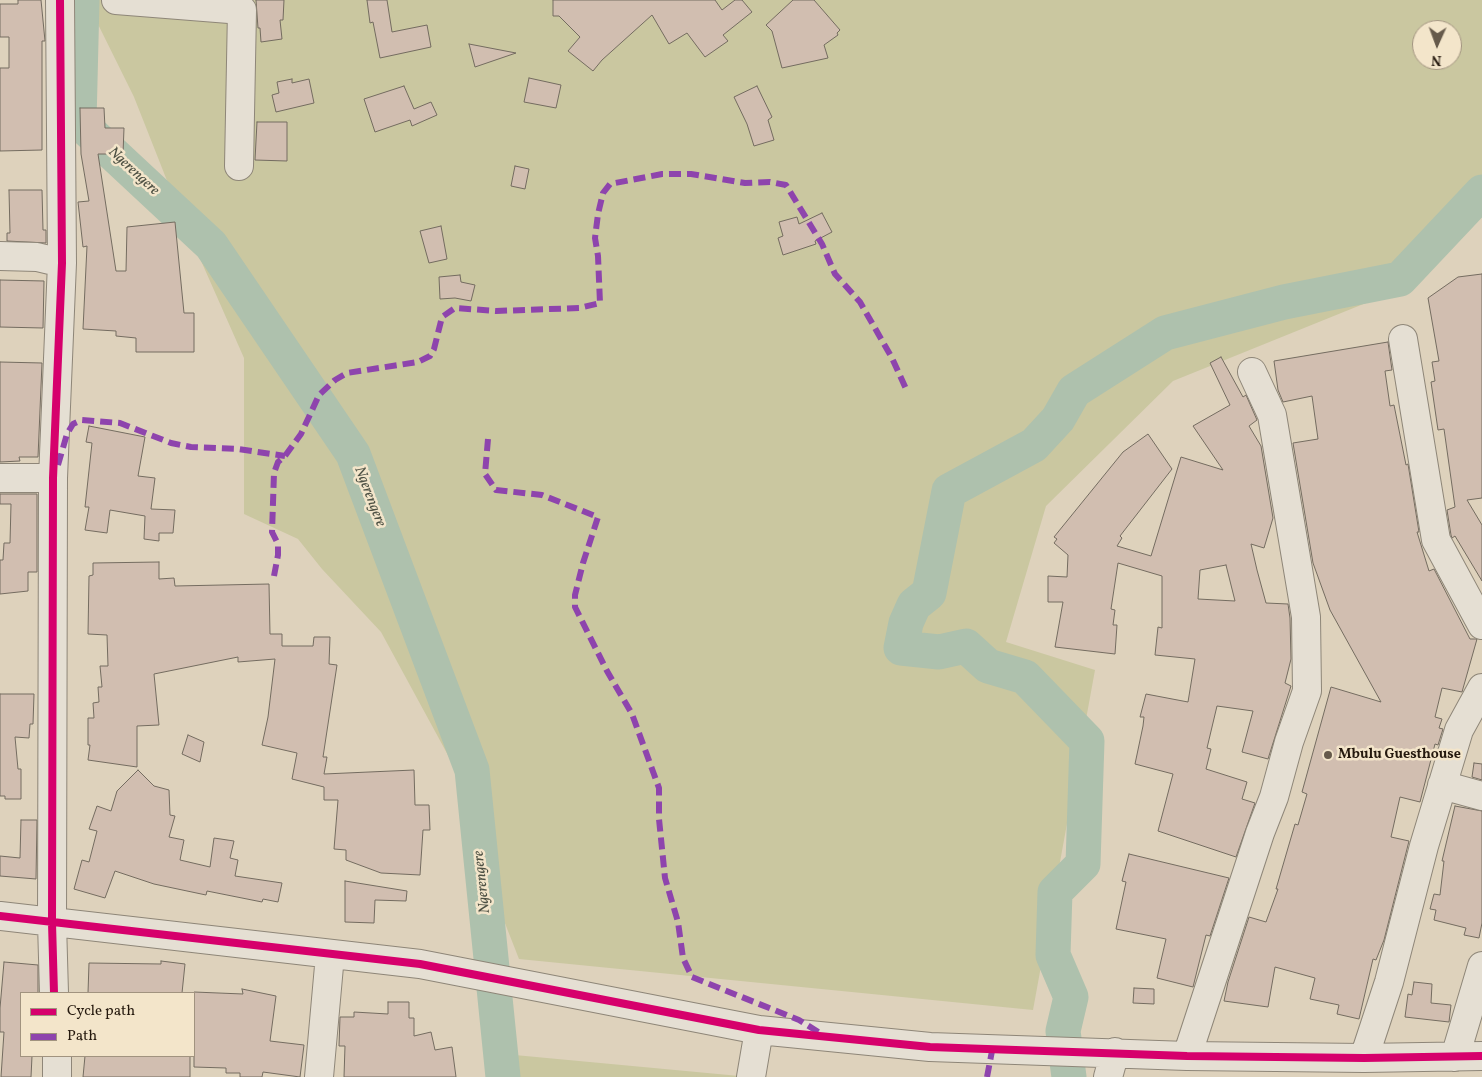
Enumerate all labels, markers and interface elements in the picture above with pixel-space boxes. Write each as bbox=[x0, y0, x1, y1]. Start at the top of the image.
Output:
north arrow bbox=[1412, 20, 1462, 70]
text: N bbox=[1431, 50, 1442, 69]
water label: Ngerengere bbox=[104, 144, 162, 200]
water label: Ngerengere bbox=[349, 464, 389, 530]
place label: Mbulu Guesthouse bbox=[1338, 747, 1461, 763]
marker: Mbulu Guesthouse bbox=[1322, 749, 1334, 761]
water label: Ngerengere bbox=[471, 850, 495, 914]
legend bbox=[20, 992, 195, 1057]
text: Cycle path bbox=[67, 1001, 135, 1022]
text: Path bbox=[67, 1026, 97, 1047]

